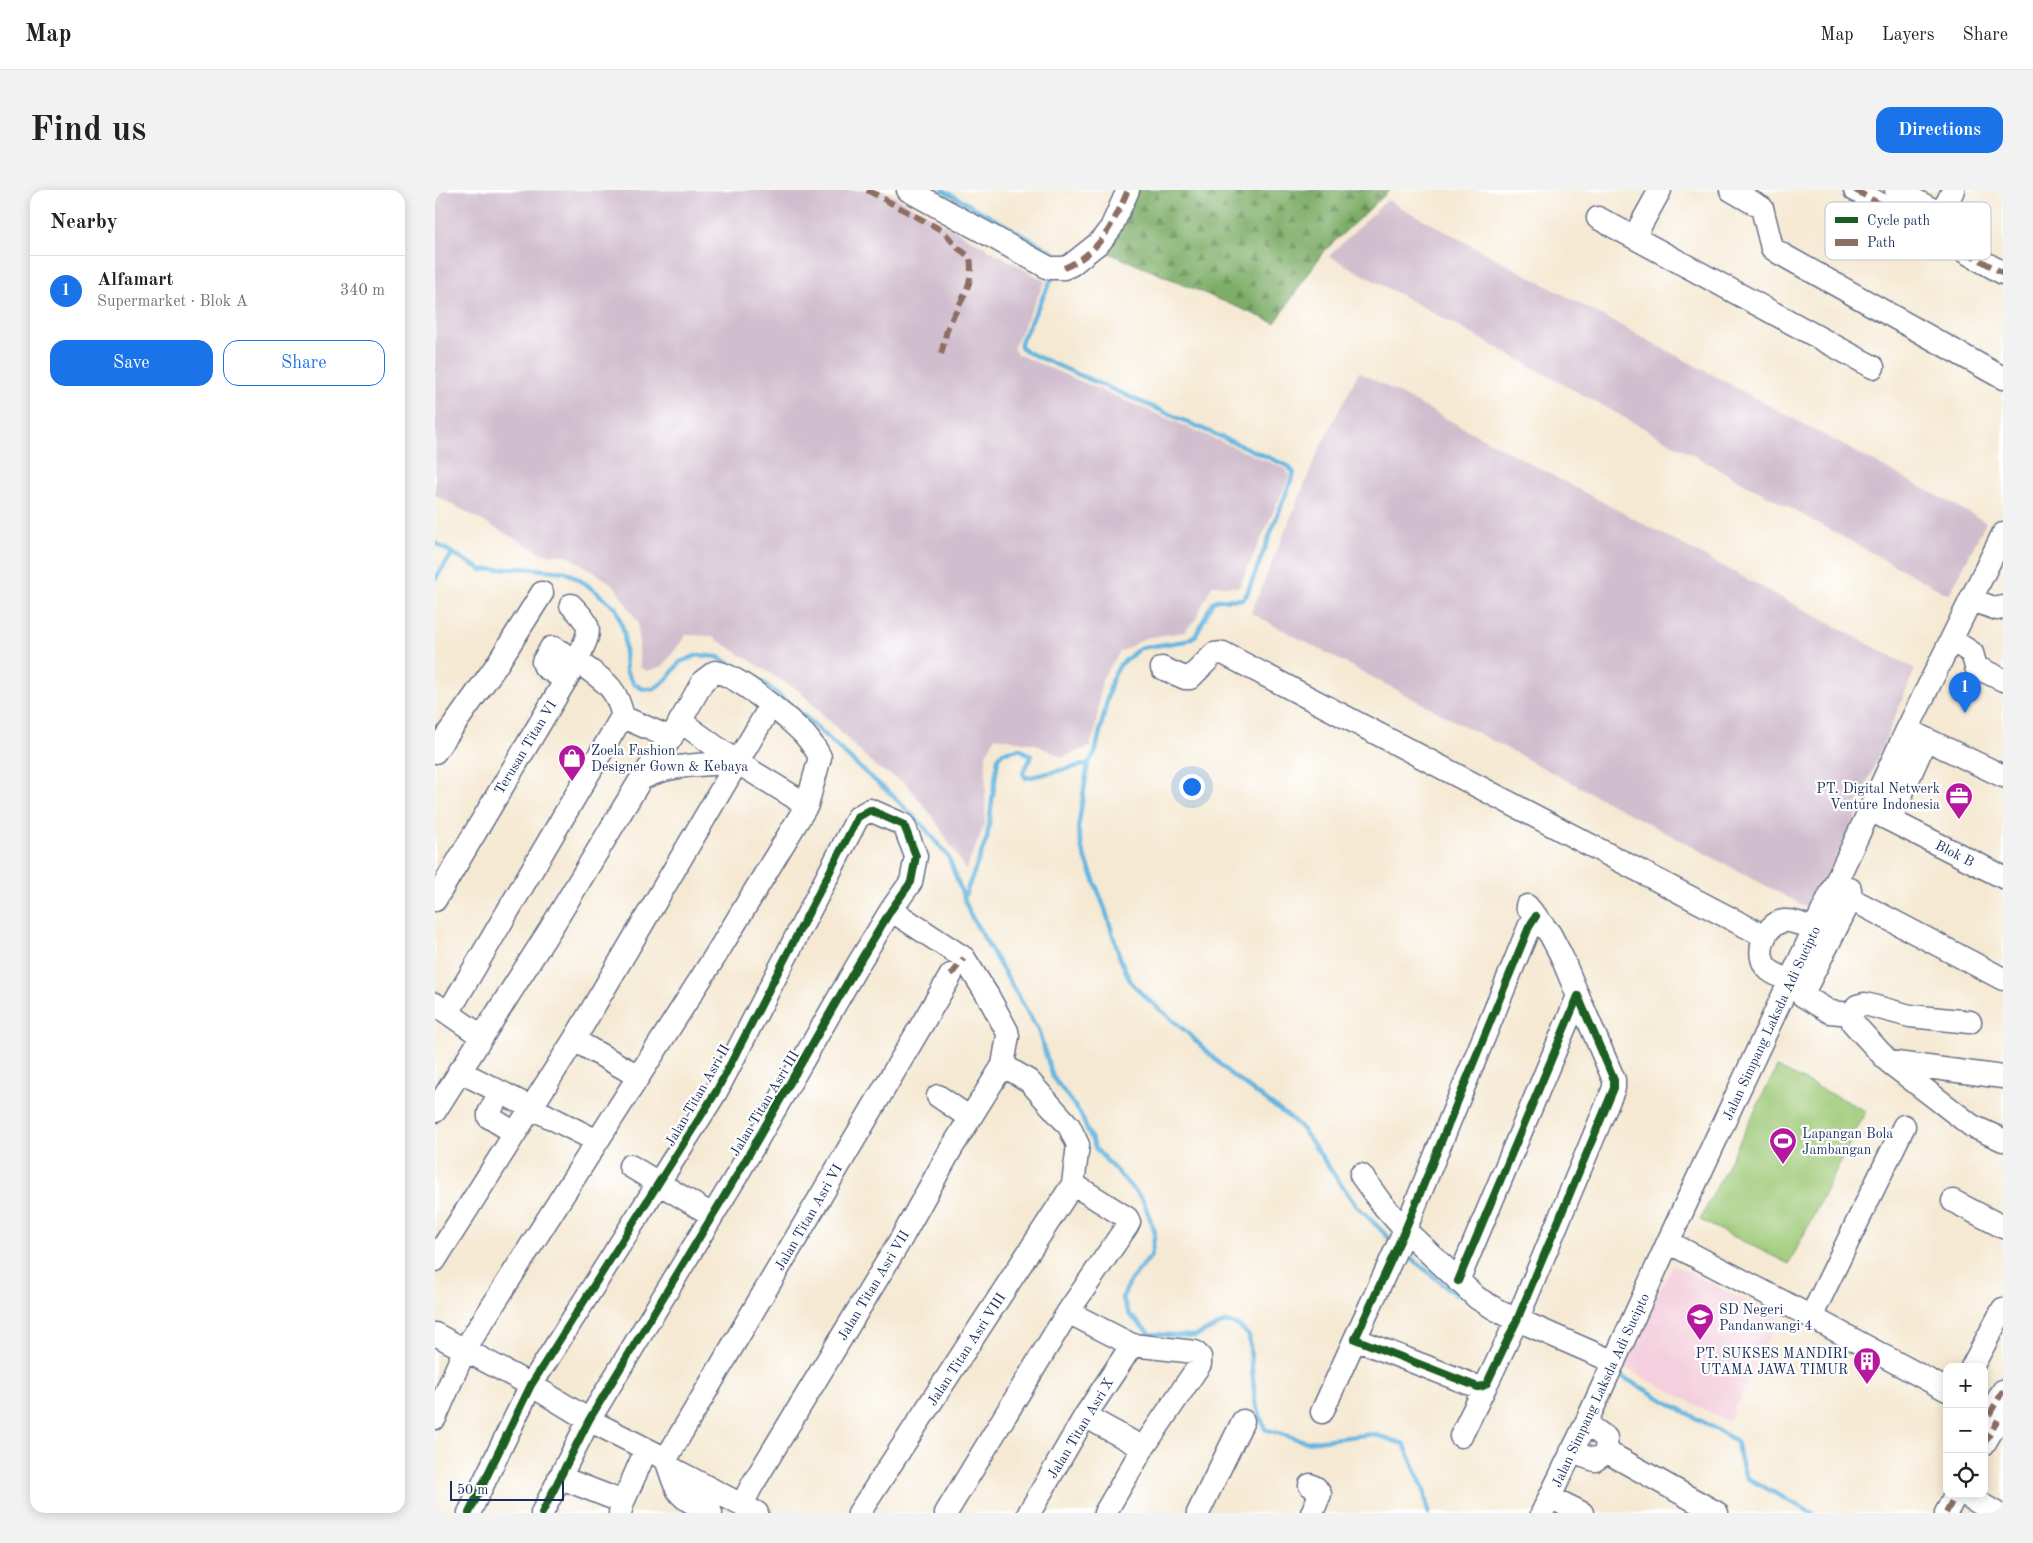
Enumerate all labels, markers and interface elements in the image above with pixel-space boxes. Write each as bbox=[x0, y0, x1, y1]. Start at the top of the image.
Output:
text: Map bbox=[25, 23, 72, 47]
text: Map bbox=[1820, 26, 1854, 44]
text: Layers bbox=[1882, 26, 1934, 44]
text: Share bbox=[1962, 26, 2008, 44]
button: Directions bbox=[1876, 107, 2003, 153]
text: Find us bbox=[30, 113, 146, 148]
legend bbox=[1825, 202, 1991, 260]
text: Nearby bbox=[50, 212, 118, 233]
text: Cycle path bbox=[1867, 214, 1930, 228]
text: Path bbox=[1867, 236, 1896, 250]
text: Alfamart bbox=[97, 271, 174, 290]
text: 1 bbox=[61, 283, 71, 299]
text: 340 m bbox=[340, 283, 385, 299]
text: Supermarket · Blok A bbox=[97, 294, 248, 310]
button: Save bbox=[50, 340, 213, 386]
button: Share bbox=[223, 340, 385, 386]
pin: 1 bbox=[1949, 672, 1981, 713]
street label: Terusan Titan VI bbox=[492, 698, 559, 797]
shop icon: Zoela Fashion Designer Gown & Kebaya bbox=[557, 743, 587, 782]
place label: Zoela Fashion Designer Gown & Kebaya bbox=[591, 744, 748, 774]
your location bbox=[1179, 774, 1205, 800]
office icon: PT. Digital Netwerk Venture Indonesia bbox=[1944, 781, 1974, 820]
place label: PT. Digital Netwerk Venture Indonesia bbox=[1816, 782, 1940, 812]
street label: Blok B bbox=[1933, 838, 1976, 869]
street label: Jalan Simpang Laksda Adi Sucipto bbox=[1721, 924, 1823, 1122]
street label: Jalan Titan Asri II bbox=[663, 1042, 733, 1149]
street label: Jalan Titan Asri III bbox=[728, 1048, 802, 1159]
sports icon: Lapangan Bola Jambangan bbox=[1768, 1126, 1798, 1165]
place label: Lapangan Bola Jambangan bbox=[1802, 1127, 1893, 1157]
street label: Jalan Titan Asri VI bbox=[773, 1162, 845, 1273]
street label: Jalan Titan Asri VII bbox=[835, 1228, 912, 1343]
street label: Jalan Titan Asri VIII bbox=[925, 1291, 1008, 1408]
street label: Jalan Simpang Laksda Adi Sucipto bbox=[1550, 1291, 1652, 1489]
school or university icon: SD Negeri Pandanwangi 4 bbox=[1685, 1302, 1715, 1341]
place label: SD Negeri Pandanwangi 4 bbox=[1719, 1303, 1812, 1333]
building icon: PT. SUKSES MANDIRI UTAMA JAWA TIMUR bbox=[1852, 1346, 1882, 1385]
place label: PT. SUKSES MANDIRI UTAMA JAWA TIMUR bbox=[1696, 1347, 1848, 1377]
map controls bbox=[1943, 1363, 1988, 1498]
button: + bbox=[1943, 1363, 1988, 1408]
street label: Jalan Titan Asri X bbox=[1045, 1375, 1117, 1481]
button: − bbox=[1943, 1408, 1988, 1453]
button: locate bbox=[1943, 1453, 1988, 1498]
scale bar bbox=[450, 1478, 564, 1501]
text: 50 m bbox=[457, 1483, 488, 1497]

